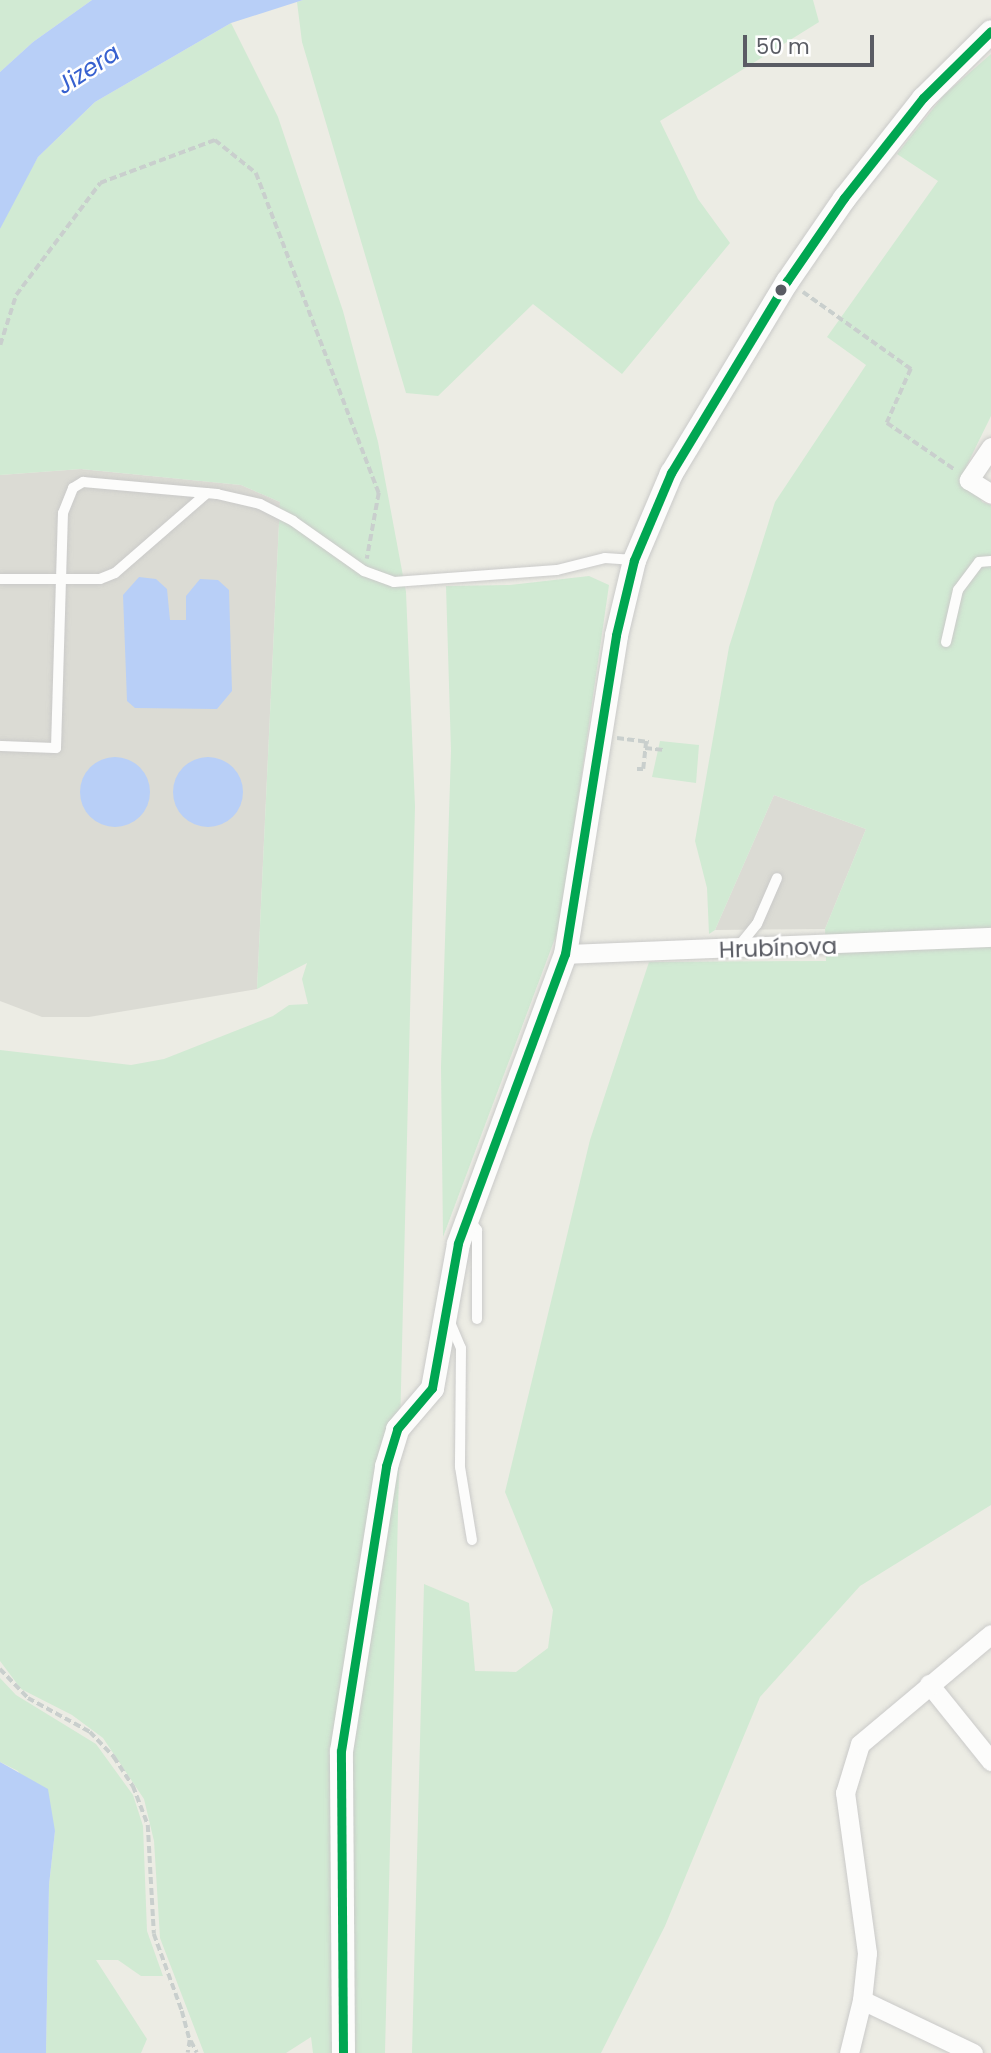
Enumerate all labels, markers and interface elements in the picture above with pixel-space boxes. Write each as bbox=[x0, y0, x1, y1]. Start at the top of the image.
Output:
scale bar bbox=[746, 21, 877, 65]
text: 50 m bbox=[756, 32, 810, 61]
water label: Jizera bbox=[51, 38, 125, 100]
unlabelled marker bbox=[774, 283, 788, 297]
street label: Hrubínova bbox=[718, 932, 838, 964]

